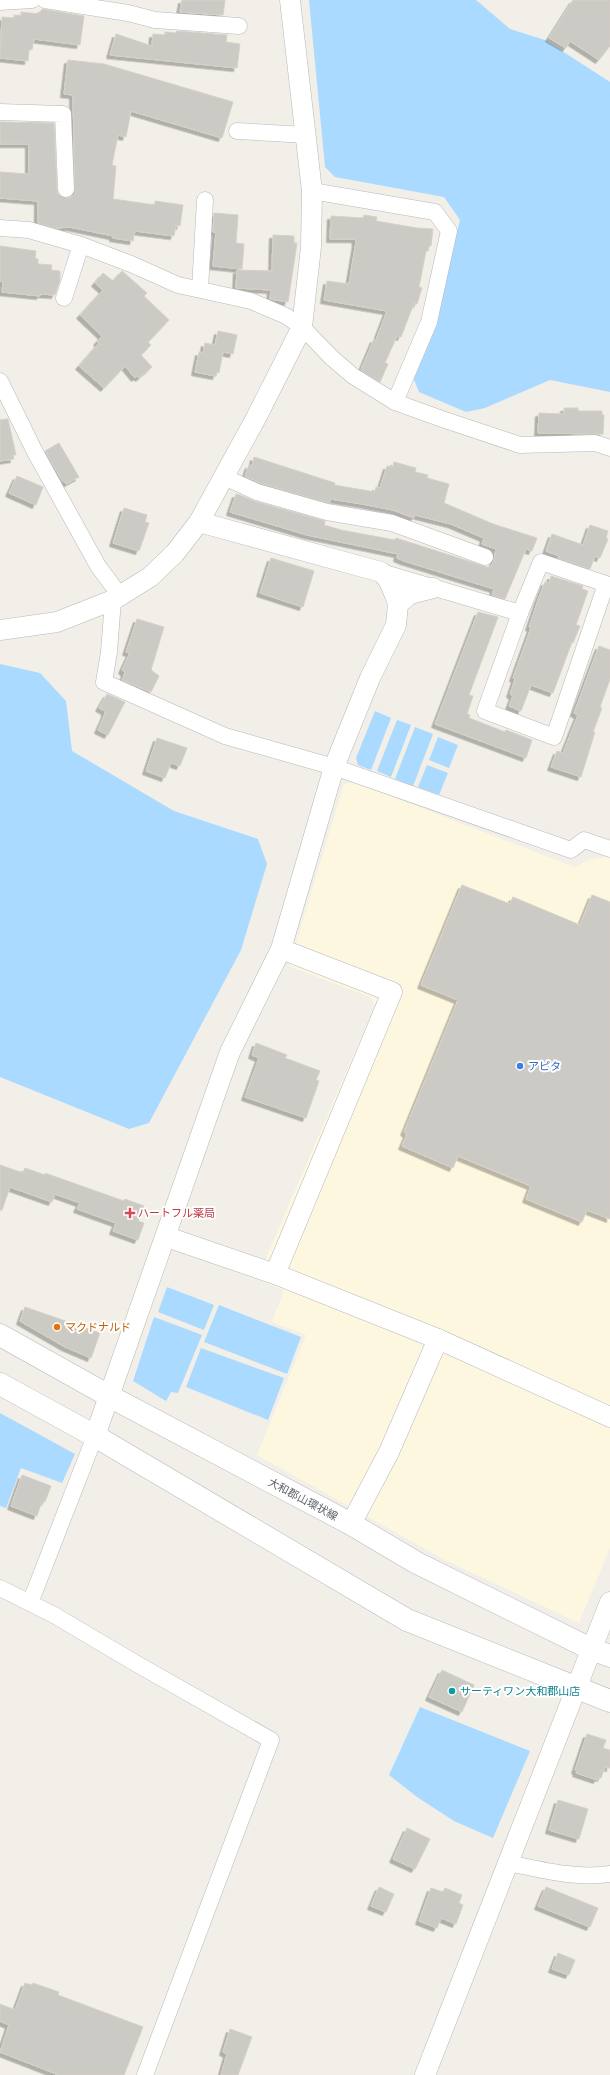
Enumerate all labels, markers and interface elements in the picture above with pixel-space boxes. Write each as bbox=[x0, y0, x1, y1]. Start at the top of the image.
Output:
place label: アピタ bbox=[528, 1059, 561, 1073]
marker: アピタ bbox=[515, 1061, 525, 1071]
place label: ハートフル薬局 bbox=[138, 1206, 215, 1220]
marker: ハートフル薬局 bbox=[125, 1208, 135, 1218]
place label: マクドナルド bbox=[65, 1320, 131, 1334]
marker: マクドナルド bbox=[52, 1322, 62, 1332]
street label: 大和郡山環状線 bbox=[266, 1475, 340, 1523]
place label: サーティワン大和郡山店 bbox=[460, 1684, 580, 1698]
marker: サーティワン大和郡山店 bbox=[447, 1686, 457, 1696]

